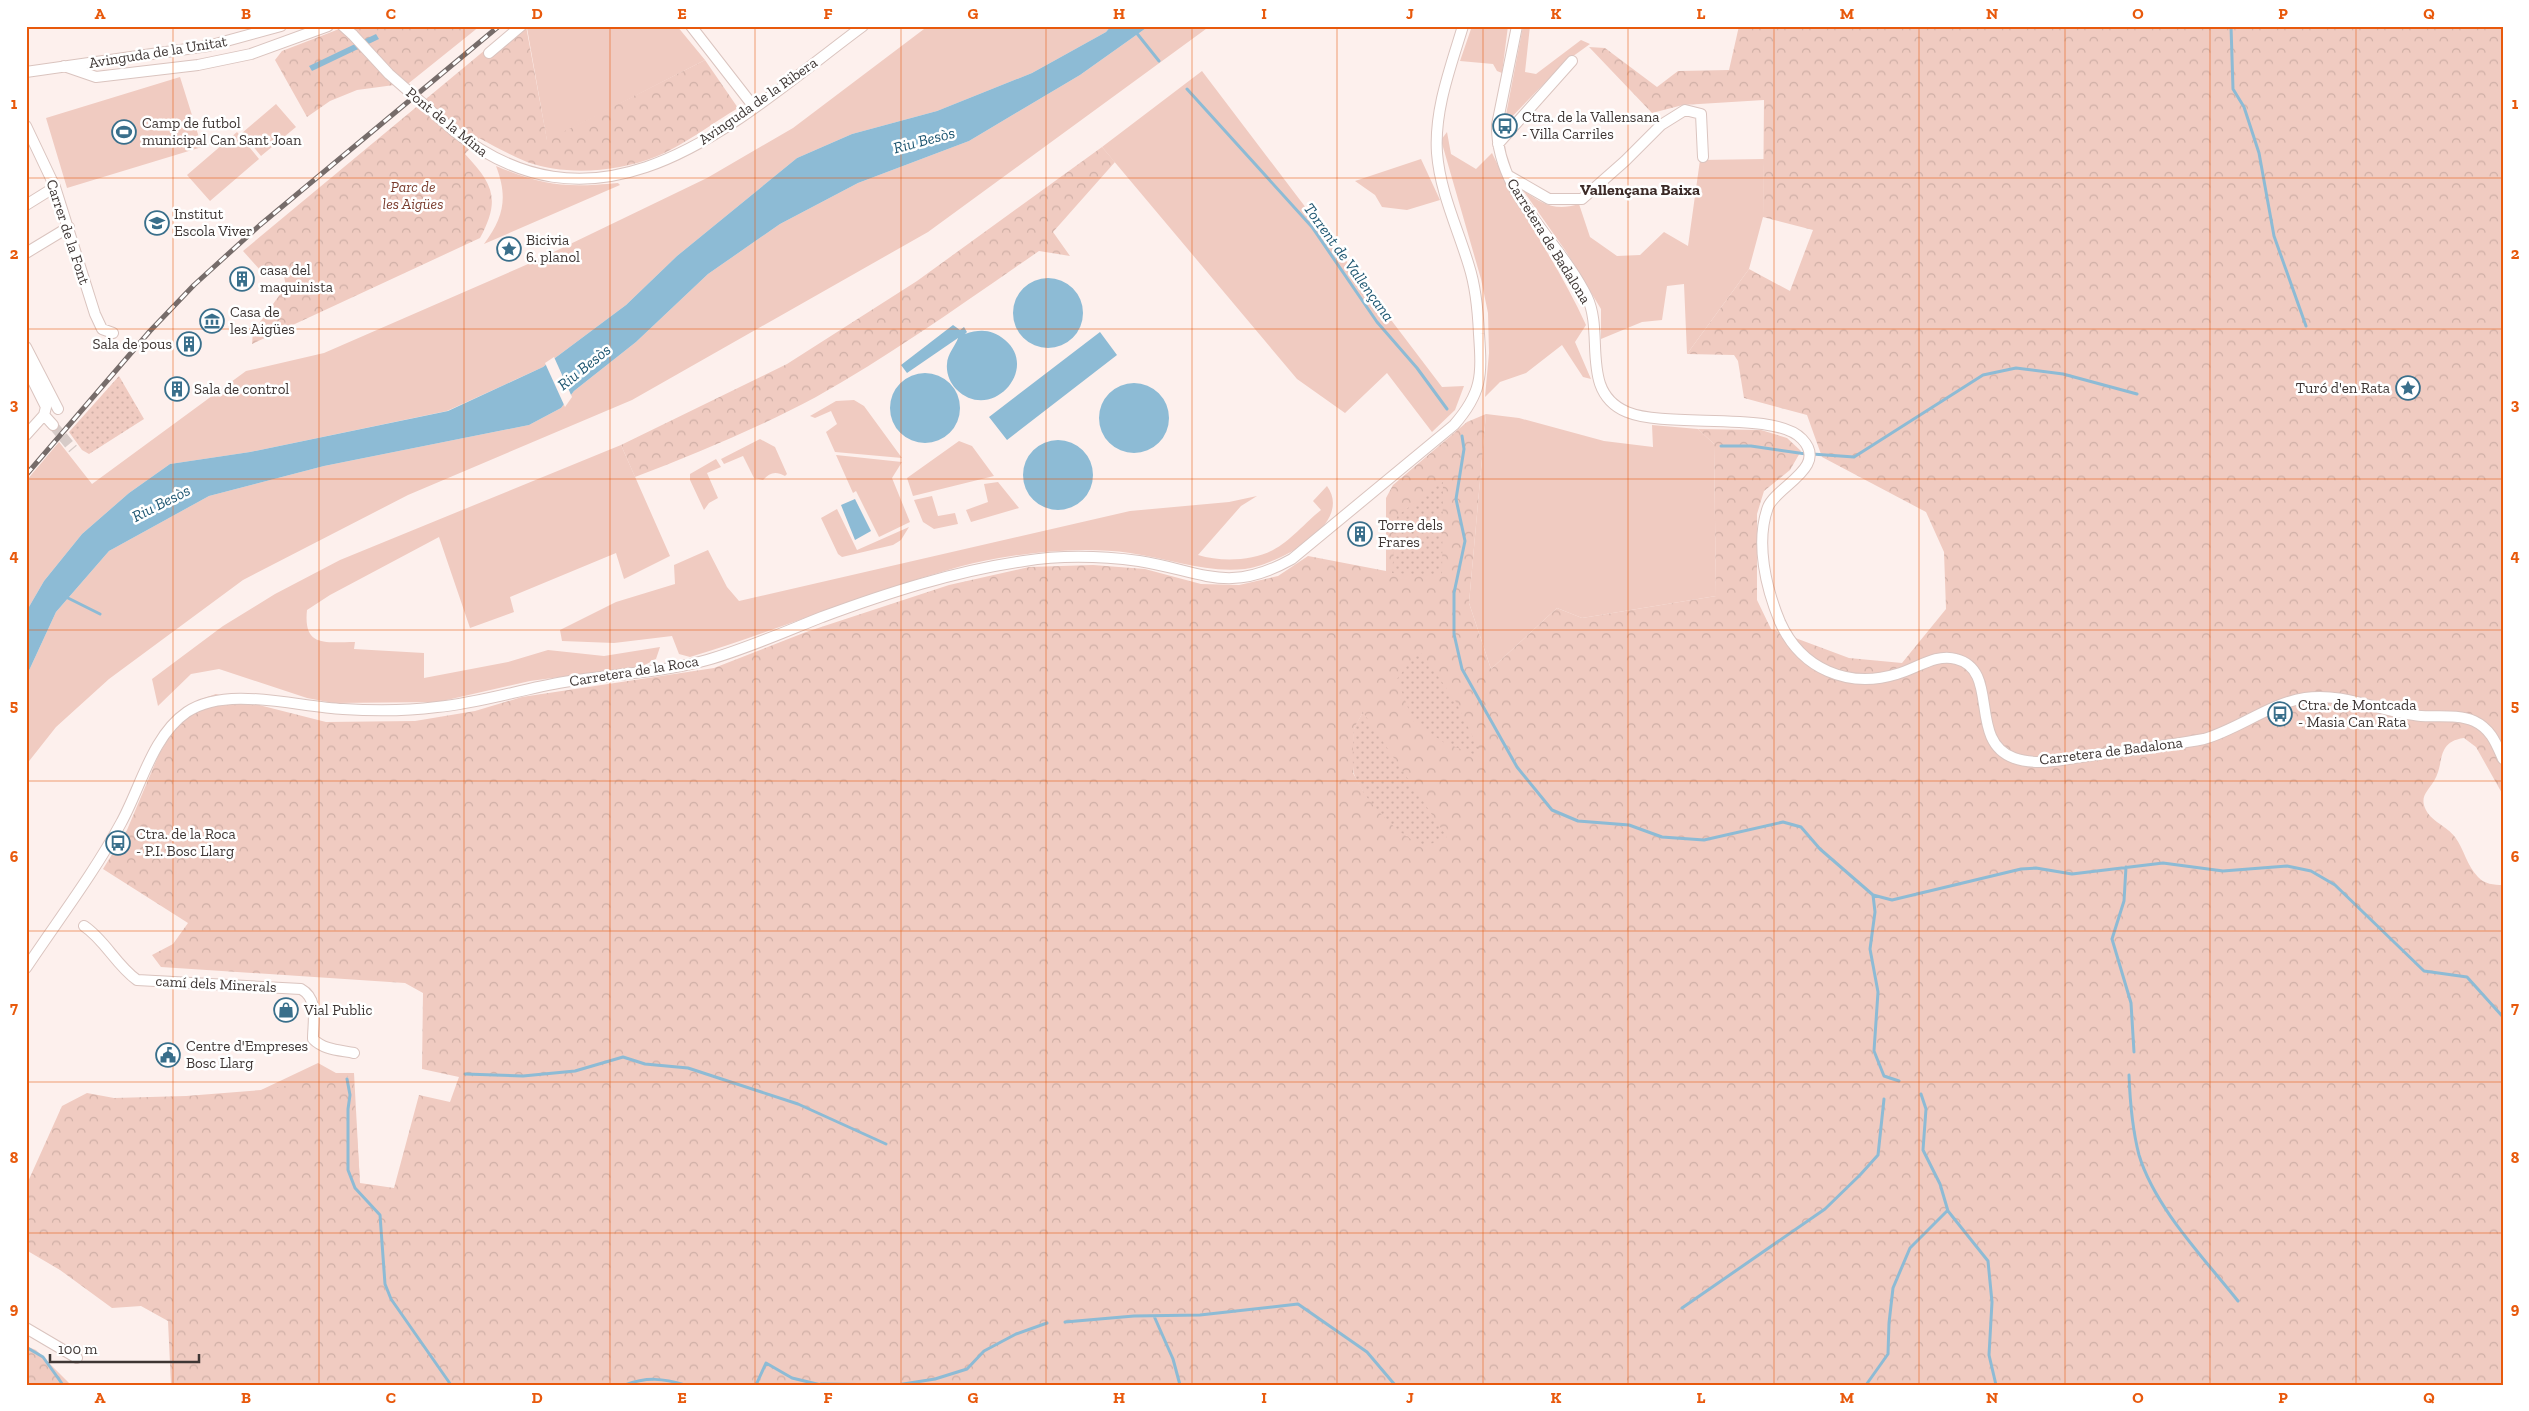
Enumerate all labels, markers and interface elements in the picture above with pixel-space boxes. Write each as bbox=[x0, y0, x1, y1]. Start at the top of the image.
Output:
text: A bbox=[95, 4, 106, 23]
text: B bbox=[241, 4, 251, 23]
text: C bbox=[386, 4, 396, 23]
text: D bbox=[531, 4, 543, 23]
text: E bbox=[677, 4, 687, 23]
text: F bbox=[823, 4, 833, 23]
text: G bbox=[968, 4, 979, 23]
text: H bbox=[1113, 4, 1125, 23]
text: I bbox=[1261, 4, 1267, 23]
text: J bbox=[1406, 4, 1414, 23]
text: K bbox=[1551, 4, 1562, 23]
text: L bbox=[1697, 4, 1706, 23]
text: M bbox=[1840, 4, 1854, 23]
text: N bbox=[1986, 4, 1998, 23]
text: O bbox=[2132, 4, 2144, 23]
text: P bbox=[2278, 4, 2288, 23]
text: Q bbox=[2423, 4, 2435, 23]
street label: Avinguda de la Unitat bbox=[88, 32, 229, 72]
street label: Avinguda de la Ribera bbox=[695, 53, 821, 149]
street label: Pont de la Mina bbox=[402, 83, 492, 161]
text: 1 bbox=[11, 94, 18, 113]
text: 1 bbox=[2512, 94, 2519, 113]
place label: Ctra. de la Vallensana - Villa Carriles bbox=[1522, 108, 1660, 143]
bus stop icon: Ctra. de la Vallensana - Villa Carriles bbox=[1492, 113, 1518, 139]
place label: Camp de futbol municipal Can Sant Joan bbox=[142, 114, 302, 149]
sports icon: Camp de futbol municipal Can Sant Joan bbox=[111, 119, 137, 145]
water label: Riu Besòs bbox=[891, 123, 957, 157]
street label: Carretera de Badalona bbox=[1503, 175, 1595, 307]
street label: Carrer de la Font bbox=[43, 177, 94, 287]
park label: Parc de les Aigües bbox=[383, 178, 443, 213]
district label: Vallençana Baixa bbox=[1580, 180, 1700, 199]
water label: Torrent de Vallençana bbox=[1300, 199, 1398, 325]
place label: Institut Escola Viver bbox=[174, 205, 252, 240]
school or university icon: Institut Escola Viver bbox=[144, 210, 170, 236]
place label: Bicivia 6. planol bbox=[526, 231, 580, 266]
place icon: Bicivia 6. planol bbox=[496, 236, 522, 262]
text: 2 bbox=[10, 244, 19, 263]
text: 2 bbox=[2511, 244, 2520, 263]
place label: casa del maquinista bbox=[260, 261, 333, 296]
building icon: casa del maquinista bbox=[229, 266, 255, 292]
place label: Casa de les Aigües bbox=[230, 303, 295, 338]
museum icon: Casa de les Aigües bbox=[199, 308, 225, 334]
building icon: Sala de pous bbox=[176, 331, 202, 357]
place label: Sala de pous bbox=[92, 335, 172, 353]
water label: Riu Besòs bbox=[554, 340, 614, 394]
place icon: Turó d'en Rata bbox=[2395, 375, 2421, 401]
building icon: Sala de control bbox=[164, 376, 190, 402]
place label: Turó d'en Rata bbox=[2296, 379, 2390, 397]
place label: Sala de control bbox=[194, 380, 289, 398]
text: 3 bbox=[10, 395, 19, 414]
text: 3 bbox=[2511, 395, 2520, 414]
water label: Riu Besòs bbox=[129, 480, 193, 526]
place label: Torre dels Frares bbox=[1378, 516, 1443, 551]
building icon: Torre dels Frares bbox=[1347, 521, 1373, 547]
text: 4 bbox=[9, 546, 19, 565]
text: 4 bbox=[2510, 546, 2520, 565]
street label: Carretera de la Roca bbox=[568, 652, 700, 690]
text: 5 bbox=[10, 696, 18, 715]
place label: Ctra. de Montcada - Masia Can Rata bbox=[2298, 696, 2416, 731]
text: 5 bbox=[2511, 696, 2519, 715]
bus stop icon: Ctra. de Montcada - Masia Can Rata bbox=[2267, 701, 2293, 727]
street label: Carretera de Badalona bbox=[2038, 733, 2184, 769]
place label: Ctra. de la Roca - P.I. Bosc Llarg bbox=[136, 825, 236, 860]
bus stop icon: Ctra. de la Roca - P.I. Bosc Llarg bbox=[105, 830, 131, 856]
text: 6 bbox=[10, 847, 19, 866]
text: 6 bbox=[2511, 847, 2520, 866]
street label: camí dels Minerals bbox=[155, 972, 277, 996]
shop icon: Vial Public bbox=[273, 997, 299, 1023]
text: 7 bbox=[10, 998, 18, 1017]
text: 7 bbox=[2511, 998, 2519, 1017]
place label: Vial Public bbox=[303, 1001, 372, 1019]
place label: Centre d'Empreses Bosc Llarg bbox=[186, 1037, 308, 1072]
public building icon: Centre d'Empreses Bosc Llarg bbox=[155, 1042, 181, 1068]
text: 8 bbox=[10, 1148, 19, 1167]
text: 8 bbox=[2511, 1148, 2520, 1167]
text: 9 bbox=[10, 1299, 19, 1318]
text: 9 bbox=[2511, 1299, 2520, 1318]
scale bar bbox=[50, 1331, 199, 1363]
text: 100 m bbox=[58, 1340, 97, 1358]
text: A bbox=[95, 1388, 106, 1407]
text: B bbox=[241, 1388, 251, 1407]
text: C bbox=[386, 1388, 396, 1407]
text: D bbox=[531, 1388, 543, 1407]
text: E bbox=[677, 1388, 687, 1407]
text: F bbox=[823, 1388, 833, 1407]
text: G bbox=[968, 1388, 979, 1407]
text: H bbox=[1113, 1388, 1125, 1407]
text: I bbox=[1261, 1388, 1267, 1407]
text: J bbox=[1406, 1388, 1414, 1407]
text: K bbox=[1551, 1388, 1562, 1407]
text: L bbox=[1697, 1388, 1706, 1407]
text: M bbox=[1840, 1388, 1854, 1407]
text: N bbox=[1986, 1388, 1998, 1407]
text: O bbox=[2132, 1388, 2144, 1407]
text: P bbox=[2278, 1388, 2288, 1407]
text: Q bbox=[2423, 1388, 2435, 1407]

